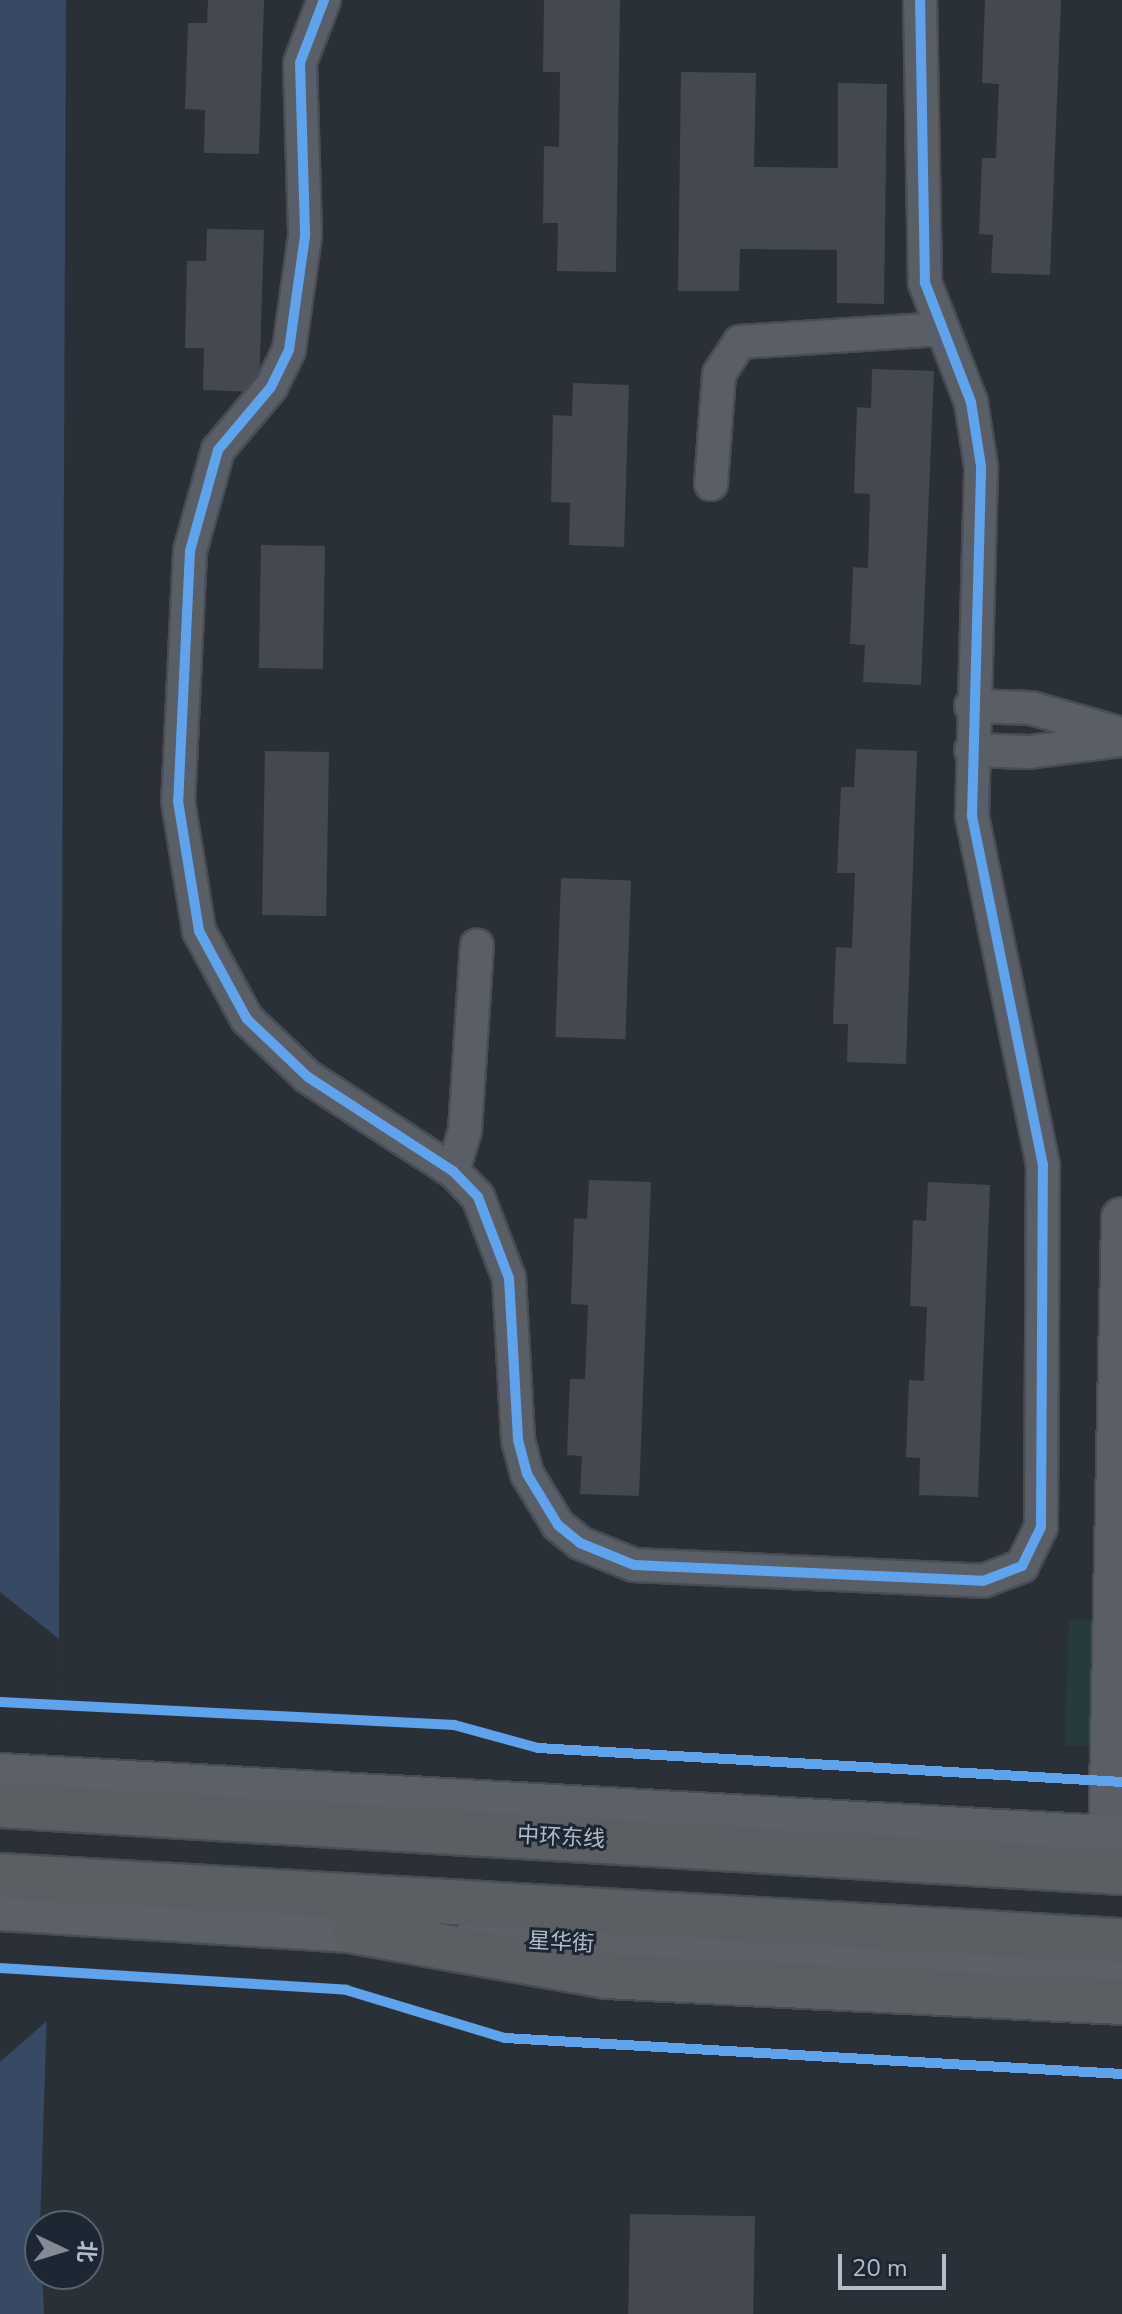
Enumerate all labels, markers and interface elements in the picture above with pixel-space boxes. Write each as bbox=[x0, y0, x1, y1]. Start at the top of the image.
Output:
street label: 中环东线 bbox=[516, 1823, 606, 1853]
street label: 星华街 bbox=[527, 1928, 595, 1958]
north arrow bbox=[24, 2210, 104, 2290]
scale bar bbox=[842, 2238, 950, 2288]
text: 北 bbox=[70, 2239, 102, 2264]
text: 20 m bbox=[852, 2252, 908, 2284]

